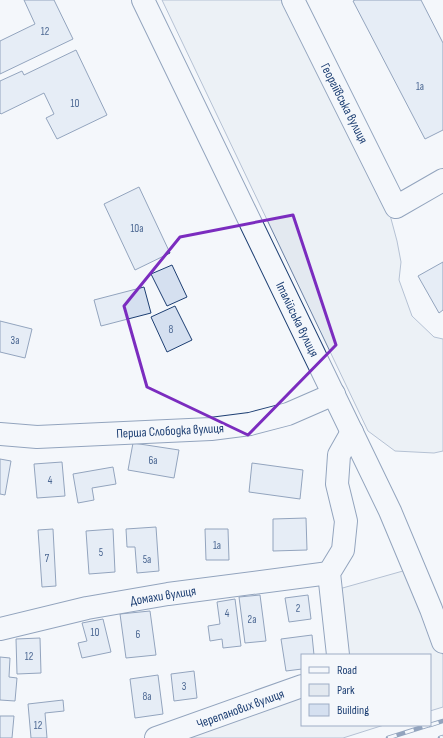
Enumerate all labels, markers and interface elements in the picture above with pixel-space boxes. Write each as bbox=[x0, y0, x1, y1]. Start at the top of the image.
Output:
house number: 12 bbox=[41, 25, 50, 38]
street label: Георгіївська вулиця bbox=[317, 61, 371, 146]
house number: 1а bbox=[416, 80, 424, 93]
house number: 10 bbox=[71, 97, 79, 110]
house number: 10а bbox=[131, 222, 144, 235]
street label: Італійська вулиця bbox=[272, 279, 322, 360]
house number: 8 bbox=[169, 323, 174, 336]
house number: 3а bbox=[11, 334, 19, 347]
street label: Перша Слободка вулиця bbox=[116, 420, 224, 442]
house number: 6а bbox=[148, 454, 158, 467]
house number: 4 bbox=[48, 474, 53, 487]
house number: 1а bbox=[213, 539, 221, 552]
house number: 5 bbox=[99, 546, 103, 559]
house number: 7 bbox=[45, 552, 50, 565]
house number: 5а bbox=[143, 553, 151, 566]
street label: Домахи вулиця bbox=[129, 583, 197, 609]
house number: 2 bbox=[296, 602, 301, 615]
house number: 4 bbox=[225, 607, 230, 620]
house number: 2а bbox=[248, 613, 256, 626]
house number: 10 bbox=[91, 626, 99, 639]
house number: 6 bbox=[136, 628, 141, 641]
house number: 12 bbox=[25, 650, 34, 663]
legend bbox=[301, 654, 431, 726]
text: Road bbox=[337, 663, 357, 678]
house number: 3 bbox=[182, 680, 187, 693]
text: Park bbox=[337, 683, 355, 698]
street label: Черепанових вулиця bbox=[194, 686, 286, 732]
house number: 8а bbox=[142, 690, 152, 703]
text: Building bbox=[337, 703, 369, 718]
house number: 12 bbox=[34, 719, 43, 732]

